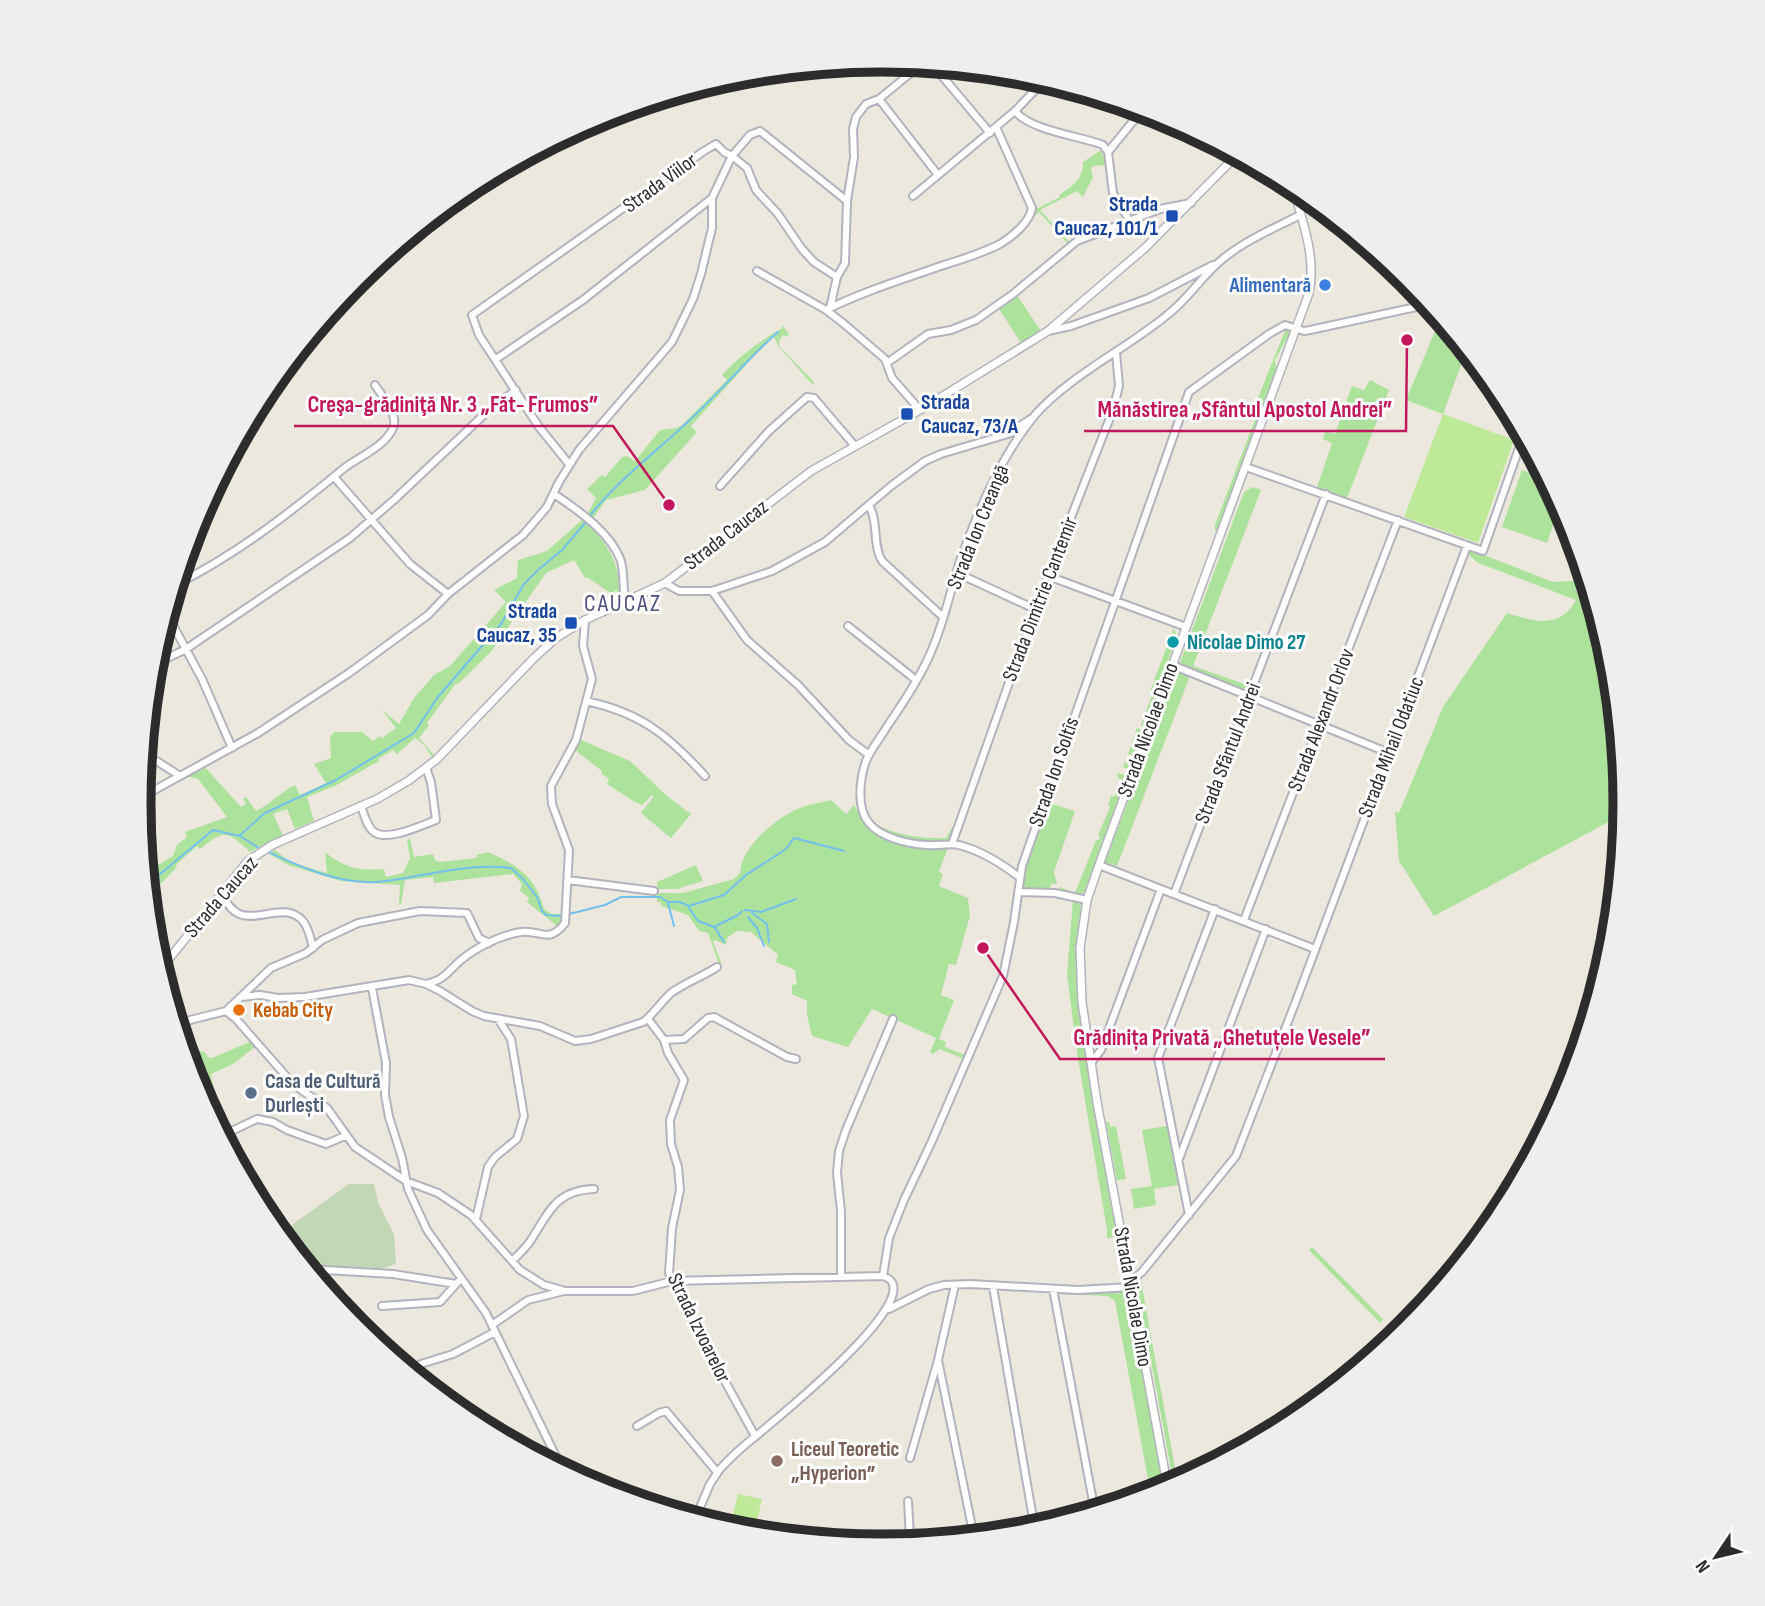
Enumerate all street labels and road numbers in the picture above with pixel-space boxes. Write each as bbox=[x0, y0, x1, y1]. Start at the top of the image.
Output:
street label: Strada Viilor bbox=[618, 148, 702, 218]
street label: Strada Ion Creangă bbox=[942, 461, 1014, 593]
street label: Strada Caucaz bbox=[679, 494, 773, 576]
street label: Strada Dimitrie Cantemir bbox=[997, 513, 1083, 685]
street label: Strada Alexandr Orlov bbox=[1282, 645, 1360, 795]
street label: Strada Nicolae Dimo bbox=[1112, 659, 1184, 801]
street label: Strada Mihail Odatiuc bbox=[1353, 673, 1429, 821]
street label: Strada Sfântul Andrei bbox=[1190, 679, 1266, 827]
street label: Strada Ion Soltîs bbox=[1024, 714, 1084, 830]
street label: Strada Caucaz bbox=[179, 851, 263, 943]
street label: Strada Nicolae Dimo bbox=[1108, 1225, 1158, 1369]
street label: Strada Izvoarelor bbox=[662, 1269, 736, 1387]

